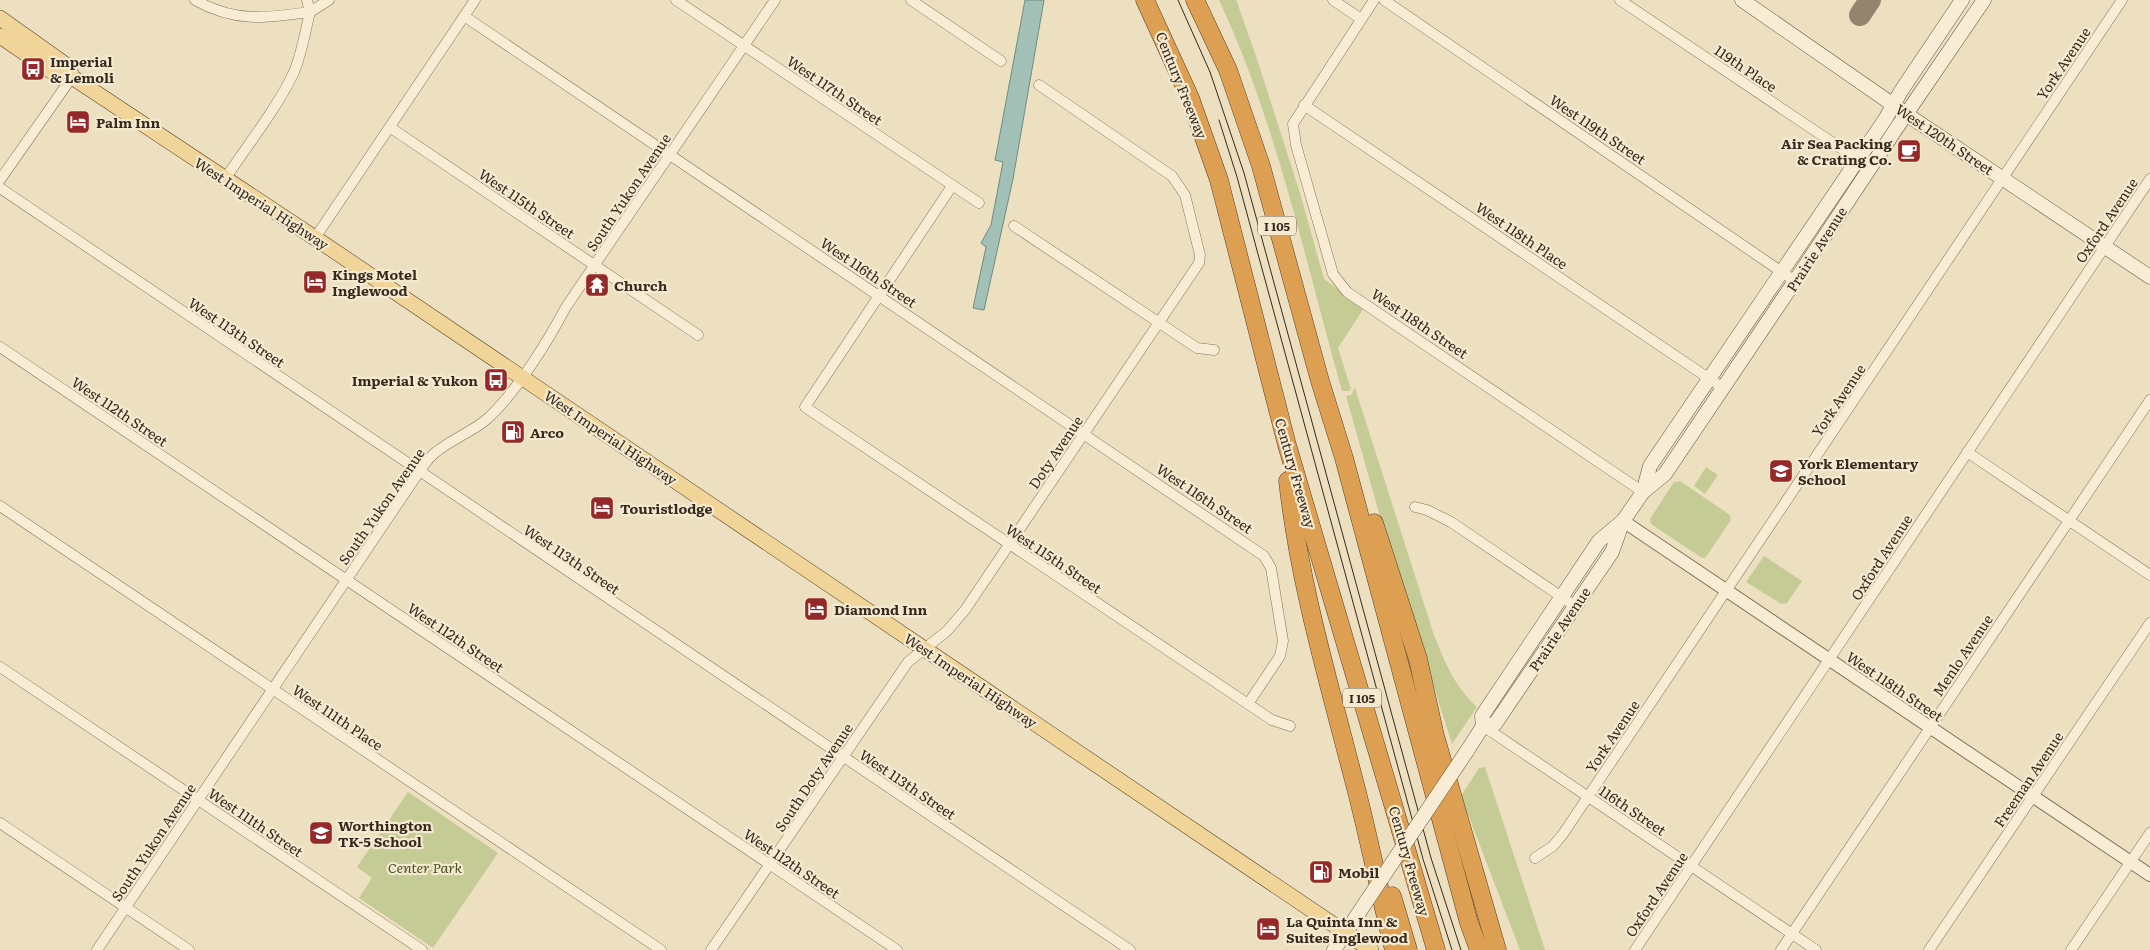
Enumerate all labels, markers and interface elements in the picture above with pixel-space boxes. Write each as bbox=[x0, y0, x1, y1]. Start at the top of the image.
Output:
street label: York Avenue bbox=[2031, 23, 2095, 103]
street label: Century Freeway bbox=[1151, 29, 1213, 142]
street label: 119th Place bbox=[1711, 40, 1781, 96]
place label: Imperial & Lemoli bbox=[50, 51, 114, 87]
street label: West 117th Street bbox=[783, 51, 887, 130]
bus stop icon: Imperial & Lemoli bbox=[20, 56, 46, 82]
street label: West 119th Street bbox=[1546, 89, 1650, 169]
street label: West 120th Street bbox=[1892, 99, 1998, 179]
hotel icon: Palm Inn bbox=[65, 109, 91, 135]
place label: Palm Inn bbox=[96, 112, 160, 132]
street label: South Yukon Avenue bbox=[581, 129, 675, 255]
place label: Air Sea Packing & Crating Co. bbox=[1781, 133, 1893, 169]
cafe icon: Air Sea Packing & Crating Co. bbox=[1896, 138, 1922, 164]
street label: West Imperial Highway bbox=[191, 152, 334, 255]
street label: West 115th Street bbox=[475, 163, 579, 243]
street label: Oxford Avenue bbox=[2070, 173, 2142, 267]
street label: West 118th Place bbox=[1472, 197, 1572, 273]
street label: Prairie Avenue bbox=[1781, 203, 1851, 295]
road number: I 105 bbox=[1258, 217, 1296, 236]
street label: West 116th Street bbox=[817, 232, 921, 312]
place label: Kings Motel Inglewood bbox=[332, 264, 417, 300]
hotel icon: Kings Motel Inglewood bbox=[302, 269, 328, 295]
temple icon: Church bbox=[584, 272, 610, 298]
place label: Church bbox=[614, 275, 668, 295]
street label: West 118th Street bbox=[1368, 283, 1473, 363]
street label: West 113th Street bbox=[185, 292, 290, 372]
street label: York Avenue bbox=[1806, 360, 1870, 440]
bus stop icon: Imperial & Yukon bbox=[483, 367, 509, 393]
place label: Imperial & Yukon bbox=[352, 370, 478, 390]
street label: West 112th Street bbox=[68, 371, 172, 451]
street label: West Imperial Highway bbox=[541, 385, 682, 490]
street label: Doty Avenue bbox=[1023, 411, 1087, 493]
street label: Century Freeway bbox=[1271, 416, 1322, 531]
fuel station icon: Arco bbox=[500, 419, 526, 445]
place label: Arco bbox=[530, 422, 564, 442]
street label: South Yukon Avenue bbox=[333, 444, 429, 568]
place label: York Elementary School bbox=[1798, 453, 1919, 489]
street label: West 116th Street bbox=[1153, 458, 1257, 538]
school or university icon: York Elementary School bbox=[1768, 458, 1794, 484]
hotel icon: Touristlodge bbox=[589, 495, 615, 521]
place label: Touristlodge bbox=[620, 498, 712, 518]
street label: Oxford Avenue bbox=[1846, 510, 1916, 604]
street label: West 115th Street bbox=[1002, 518, 1106, 598]
street label: West 113th Street bbox=[520, 519, 625, 599]
street label: Prairie Avenue bbox=[1523, 583, 1595, 675]
hotel icon: Diamond Inn bbox=[803, 596, 829, 622]
street label: West 112th Street bbox=[404, 597, 508, 677]
place label: Diamond Inn bbox=[834, 599, 928, 619]
street label: Menlo Avenue bbox=[1927, 610, 1997, 700]
street label: West Imperial Highway bbox=[901, 628, 1042, 733]
street label: West 118th Street bbox=[1843, 646, 1948, 726]
street label: West 111th Place bbox=[289, 679, 387, 755]
road number: I 105 bbox=[1343, 688, 1381, 708]
street label: York Avenue bbox=[1580, 696, 1644, 776]
street label: South Doty Avenue bbox=[769, 719, 857, 835]
street label: Freeman Avenue bbox=[1989, 727, 2067, 831]
street label: West 113th Street bbox=[856, 744, 961, 824]
street label: South Yukon Avenue bbox=[106, 779, 200, 905]
street label: 116th Street bbox=[1596, 780, 1671, 840]
street label: West 111th Street bbox=[205, 783, 308, 861]
street label: Century Freeway bbox=[1385, 804, 1436, 919]
place label: Worthington TK-5 School bbox=[338, 815, 432, 851]
school or university icon: Worthington TK-5 School bbox=[308, 820, 334, 846]
street label: West 112th Street bbox=[740, 823, 844, 903]
street label: Oxford Avenue bbox=[1620, 847, 1692, 941]
park label: Center Park bbox=[388, 857, 462, 877]
fuel station icon: Mobil bbox=[1308, 859, 1334, 885]
place label: Mobil bbox=[1338, 862, 1379, 882]
place label: La Quinta Inn & Suites Inglewood bbox=[1286, 911, 1408, 947]
hotel icon: La Quinta Inn & Suites Inglewood bbox=[1255, 916, 1281, 942]

